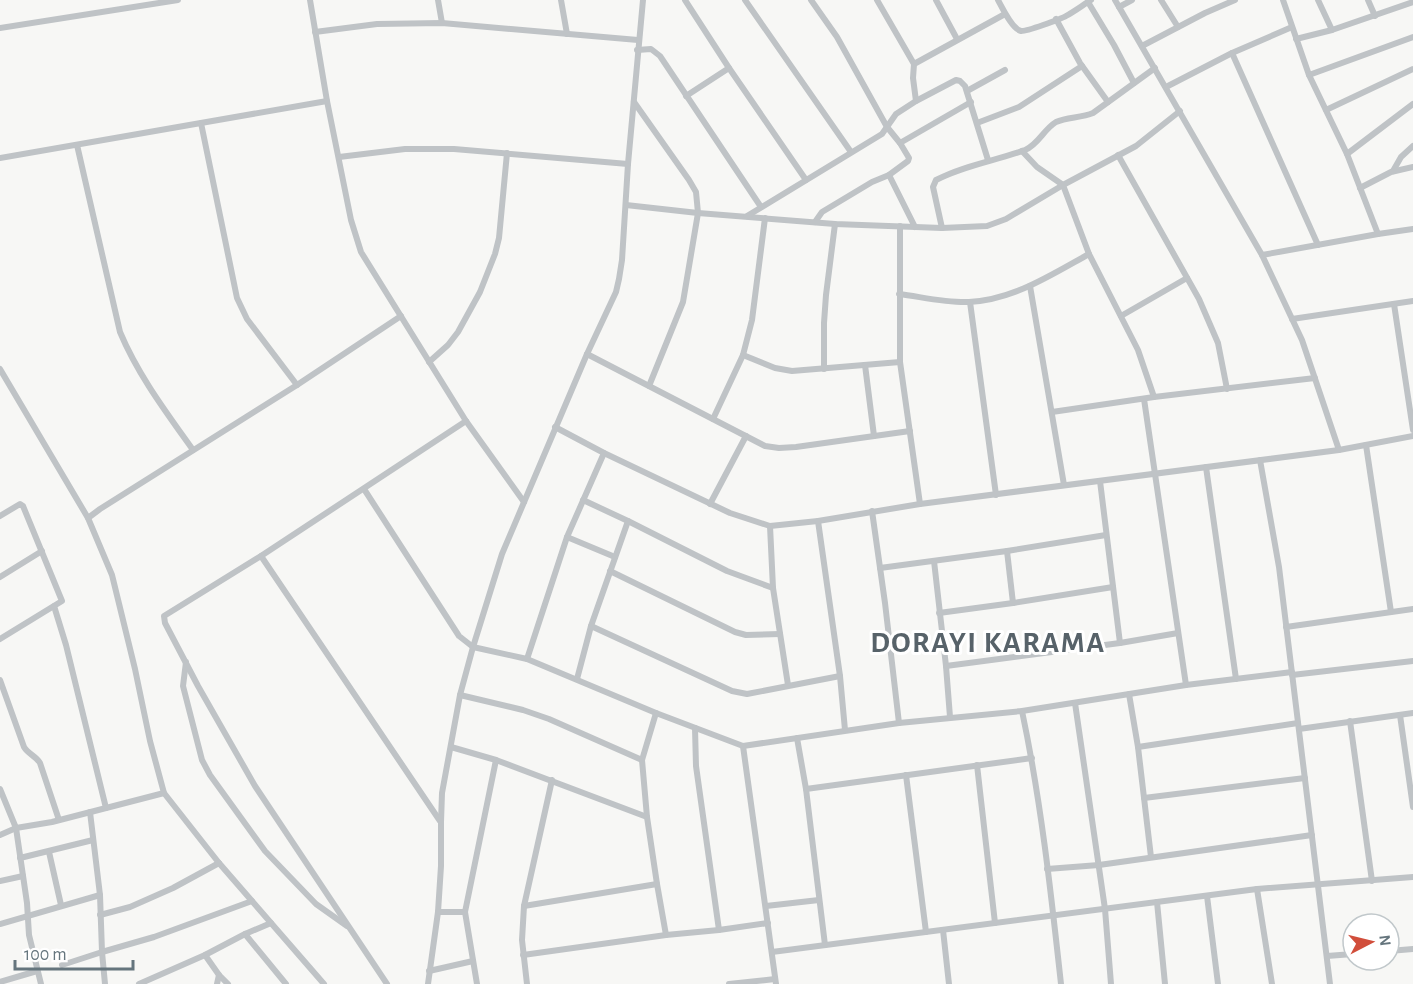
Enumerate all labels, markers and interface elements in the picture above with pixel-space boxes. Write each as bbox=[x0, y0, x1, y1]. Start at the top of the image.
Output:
district label: DORAYI KARAMA bbox=[870, 628, 1106, 658]
north arrow bbox=[1341, 912, 1401, 972]
scale bar bbox=[15, 933, 134, 971]
text: N bbox=[1376, 934, 1394, 947]
text: 100 m bbox=[24, 946, 67, 964]

